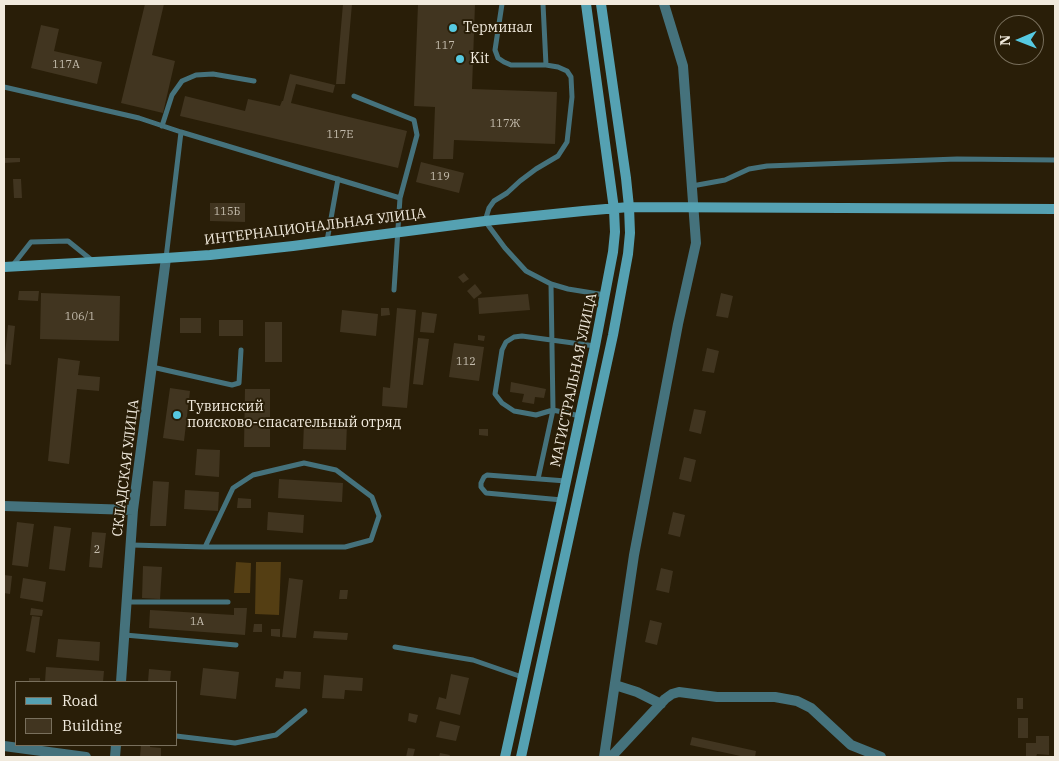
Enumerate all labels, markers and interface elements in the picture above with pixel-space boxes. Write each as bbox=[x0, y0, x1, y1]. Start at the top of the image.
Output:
north arrow bbox=[994, 15, 1044, 65]
place label: Терминал bbox=[463, 20, 533, 36]
marker: Терминал bbox=[447, 22, 459, 34]
text: N bbox=[996, 35, 1014, 46]
house number: 117 bbox=[435, 39, 455, 53]
place label: Kit bbox=[470, 51, 489, 67]
marker: Kit bbox=[454, 53, 466, 65]
house number: 117А bbox=[52, 58, 80, 72]
house number: 117Ж bbox=[490, 117, 520, 131]
house number: 117Е bbox=[327, 128, 353, 142]
house number: 119 bbox=[430, 170, 450, 184]
street label: ИНТЕРНАЦИОНАЛЬНАЯ УЛИЦА bbox=[203, 205, 427, 249]
house number: 115Б bbox=[214, 205, 240, 219]
street label: МАГИСТРАЛЬНАЯ УЛИЦА bbox=[547, 291, 601, 469]
house number: 106/1 bbox=[65, 310, 95, 324]
house number: 112 bbox=[456, 355, 476, 369]
street label: СКЛАДСКАЯ УЛИЦА bbox=[109, 399, 143, 537]
place label: Тувинский поисково-спасательный отряд bbox=[187, 399, 401, 432]
marker: Тувинский поисково-спасательный отряд bbox=[171, 409, 183, 421]
house number: 2 bbox=[94, 543, 100, 557]
house number: 1А bbox=[190, 615, 204, 629]
legend bbox=[15, 681, 178, 746]
text: Road bbox=[62, 691, 98, 710]
text: Building bbox=[62, 716, 122, 735]

